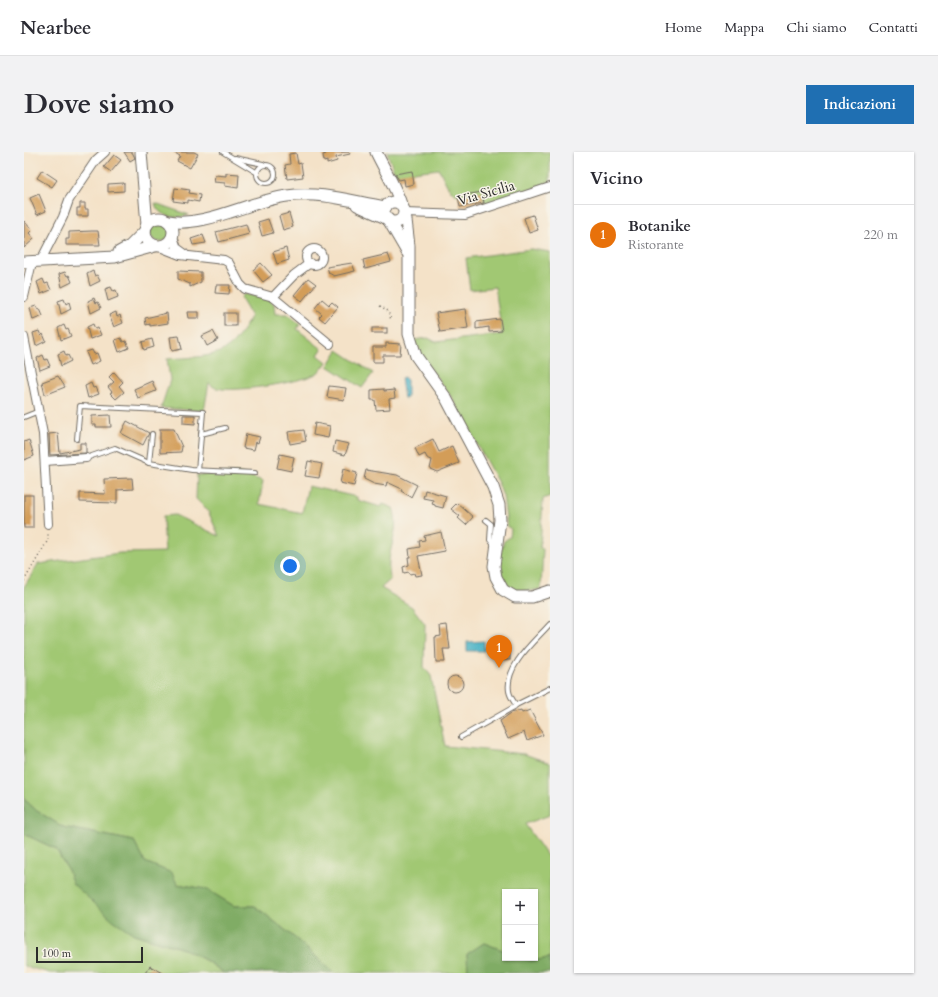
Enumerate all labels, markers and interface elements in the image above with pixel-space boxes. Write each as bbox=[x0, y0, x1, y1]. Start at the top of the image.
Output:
text: Nearbee bbox=[20, 15, 91, 41]
text: Home bbox=[665, 18, 702, 37]
text: Mappa bbox=[724, 18, 764, 37]
text: Chi siamo bbox=[786, 18, 847, 37]
text: Contatti bbox=[869, 18, 918, 37]
text: Dove siamo bbox=[24, 85, 174, 123]
button: Indicazioni bbox=[806, 85, 914, 124]
text: Vicino bbox=[590, 167, 643, 190]
street label: Via Sicilia bbox=[455, 176, 517, 210]
text: Botanike bbox=[628, 216, 691, 236]
text: 1 bbox=[600, 226, 606, 244]
text: 220 m bbox=[864, 226, 898, 244]
text: Ristorante bbox=[628, 236, 684, 254]
your location bbox=[280, 556, 300, 576]
pin: 1 bbox=[486, 635, 512, 668]
map controls bbox=[502, 889, 538, 961]
button: + bbox=[502, 889, 538, 925]
button: − bbox=[502, 925, 538, 961]
scale bar bbox=[36, 945, 143, 964]
text: 100 m bbox=[42, 946, 71, 961]

